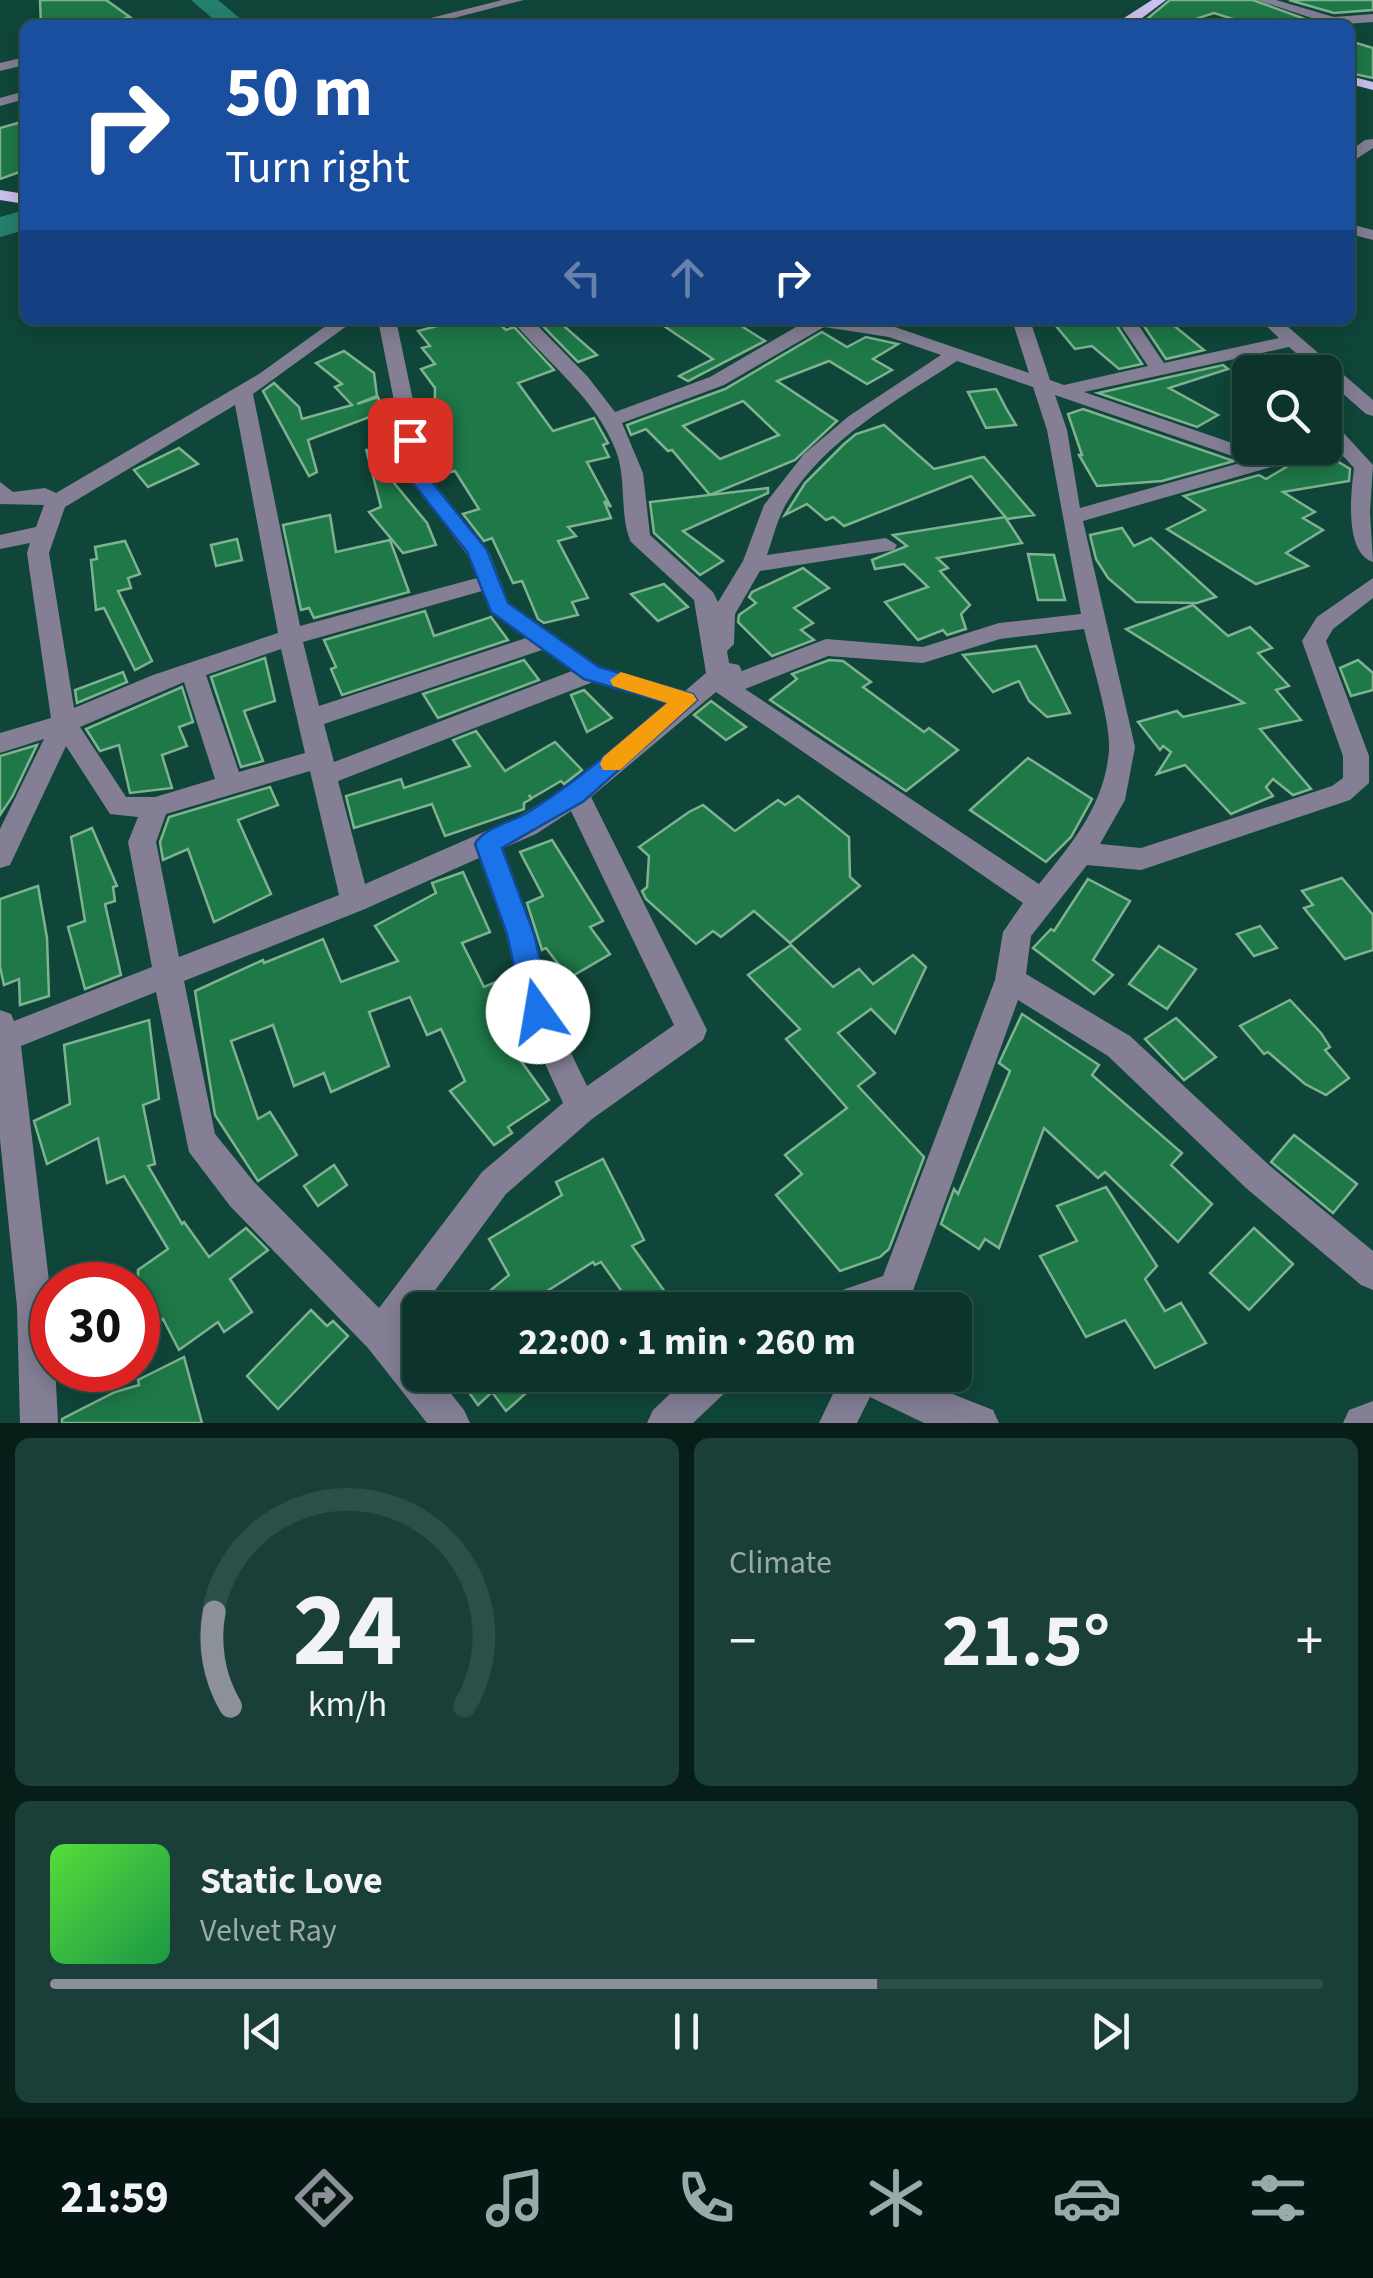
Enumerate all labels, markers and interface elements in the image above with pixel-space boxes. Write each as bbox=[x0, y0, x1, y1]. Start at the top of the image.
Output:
text: 50 m bbox=[225, 43, 373, 143]
icon: right bbox=[60, 60, 190, 190]
text: Turn right bbox=[225, 136, 410, 200]
icon: left bbox=[555, 250, 610, 305]
icon: ahead bbox=[660, 250, 715, 305]
icon: right bbox=[765, 250, 820, 305]
map controls bbox=[1232, 355, 1342, 465]
button: search bbox=[1232, 355, 1342, 465]
pin bbox=[368, 398, 453, 483]
icon: arrive bbox=[383, 413, 438, 468]
position arrow bbox=[486, 960, 590, 1064]
speed limit sign: 30 bbox=[30, 1262, 160, 1392]
text: 22:00 · 1 min · 260 m bbox=[518, 1315, 856, 1369]
text: Climate bbox=[729, 1540, 832, 1586]
text: 24 bbox=[292, 1558, 402, 1706]
text: 21.5° bbox=[942, 1588, 1110, 1695]
text: − bbox=[729, 1603, 756, 1681]
text: + bbox=[1296, 1603, 1323, 1681]
text: km/h bbox=[307, 1679, 387, 1730]
text: Static Love bbox=[200, 1854, 383, 1908]
text: Velvet Ray bbox=[200, 1908, 337, 1954]
icon: previous bbox=[235, 2004, 290, 2059]
icon: pause bbox=[659, 2004, 714, 2059]
icon: next bbox=[1083, 2004, 1138, 2059]
icon: directions bbox=[289, 2163, 359, 2233]
icon: music bbox=[480, 2163, 550, 2233]
icon: phone bbox=[671, 2163, 741, 2233]
icon: climate bbox=[861, 2163, 931, 2233]
icon: car bbox=[1052, 2163, 1122, 2233]
icon: filters bbox=[1243, 2163, 1313, 2233]
text: 21:59 bbox=[60, 2166, 169, 2230]

